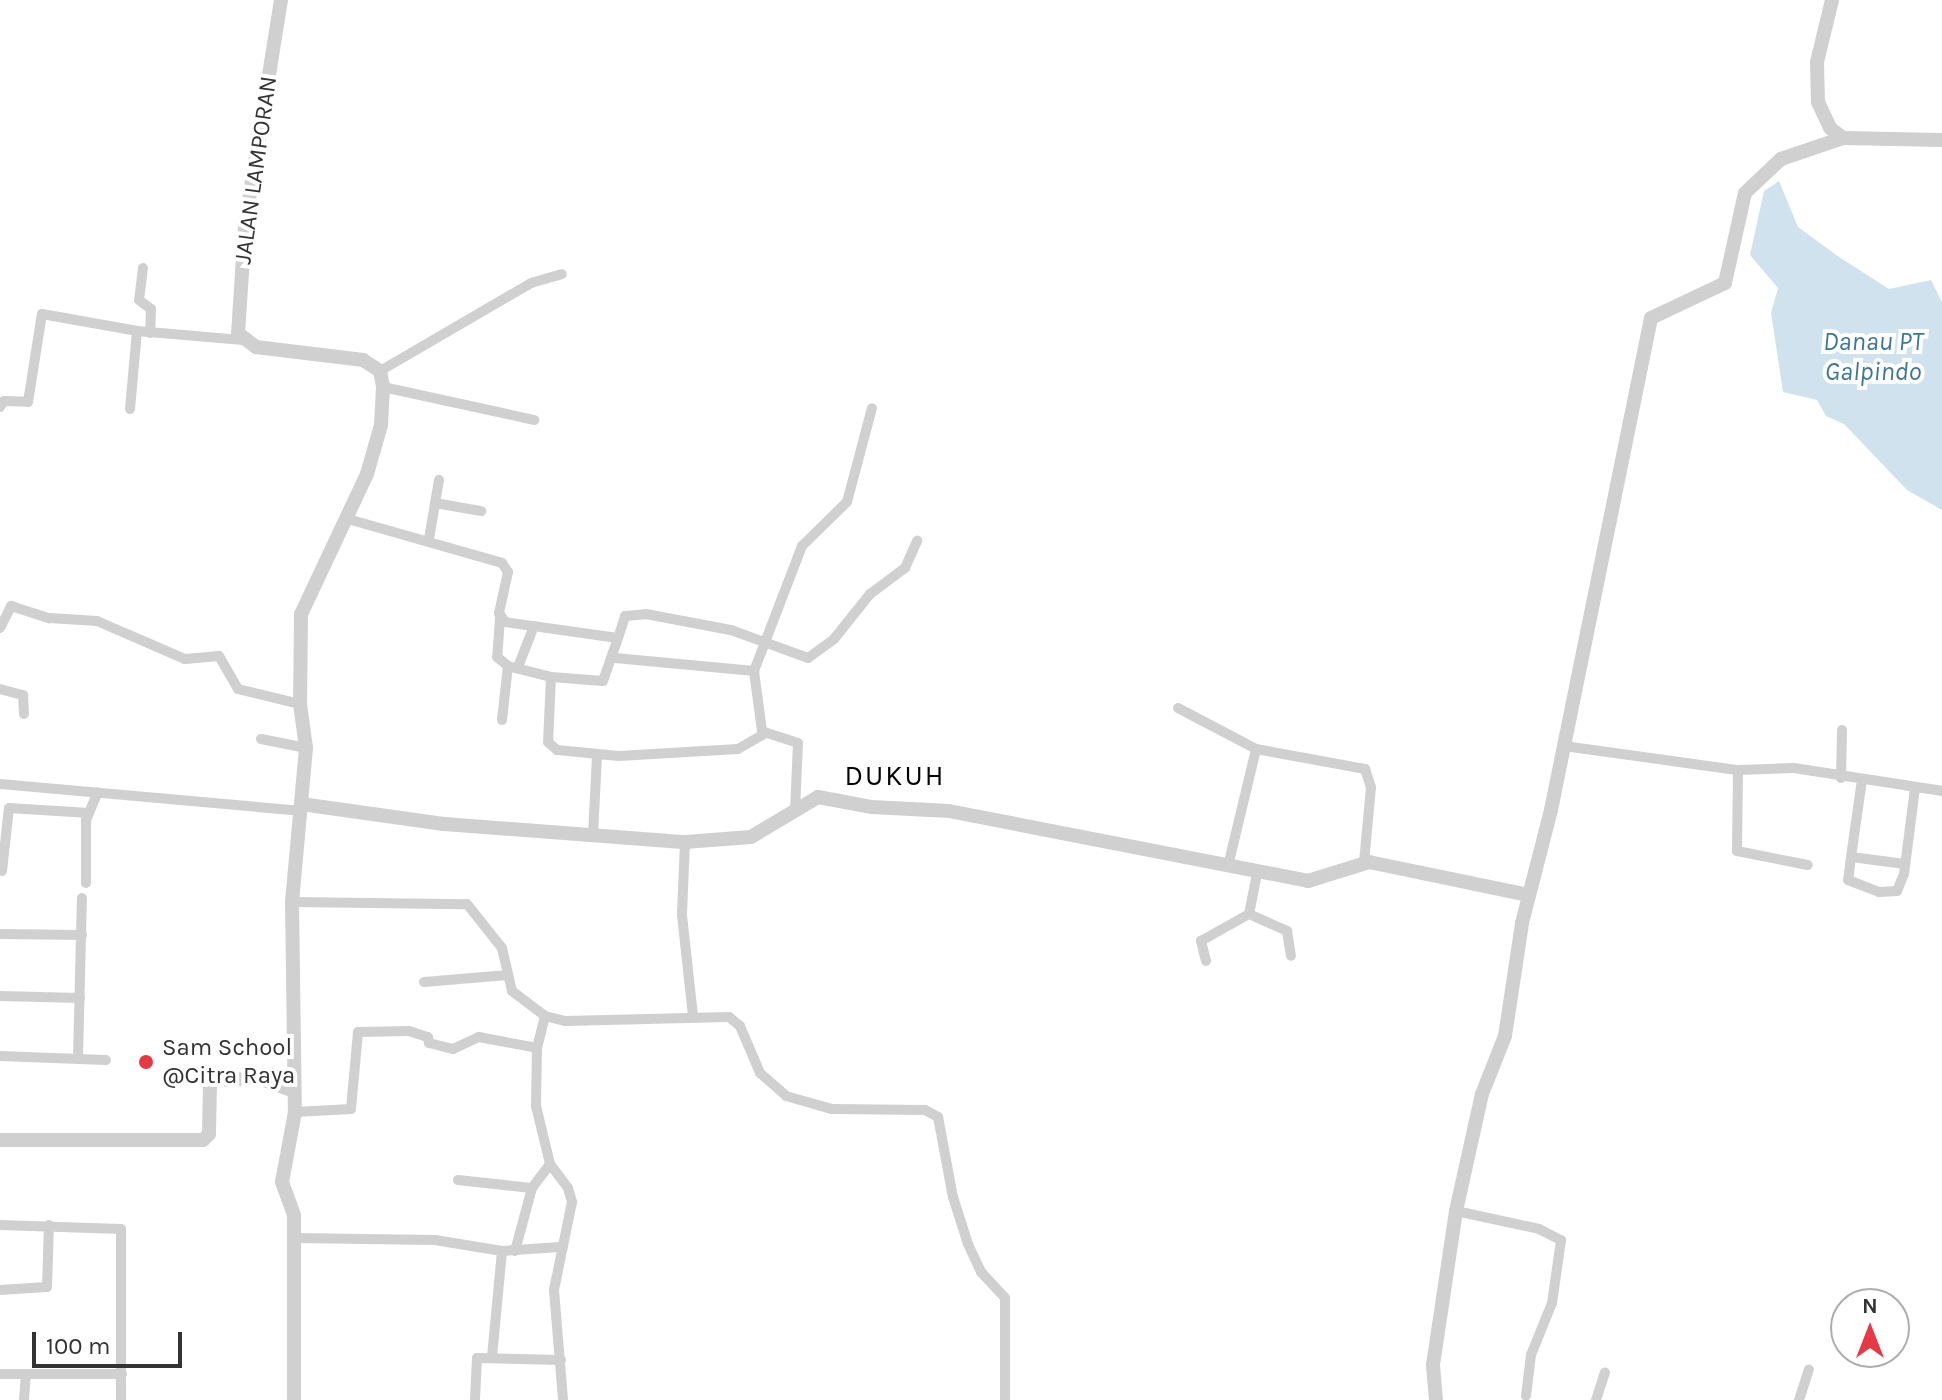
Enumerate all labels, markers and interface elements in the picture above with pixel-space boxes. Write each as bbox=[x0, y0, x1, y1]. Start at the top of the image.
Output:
street label: JALAN LAMPORAN bbox=[229, 74, 283, 266]
water label: Danau PT Galpindo bbox=[1823, 326, 1923, 388]
district label: DUKUH bbox=[845, 759, 945, 793]
place label: Sam School @Citra Raya bbox=[162, 1034, 295, 1090]
marker: Sam School @Citra Raya bbox=[137, 1053, 155, 1071]
north arrow bbox=[1830, 1288, 1910, 1368]
text: N bbox=[1862, 1293, 1878, 1319]
scale bar bbox=[36, 1316, 186, 1366]
text: 100 m bbox=[46, 1332, 111, 1360]

